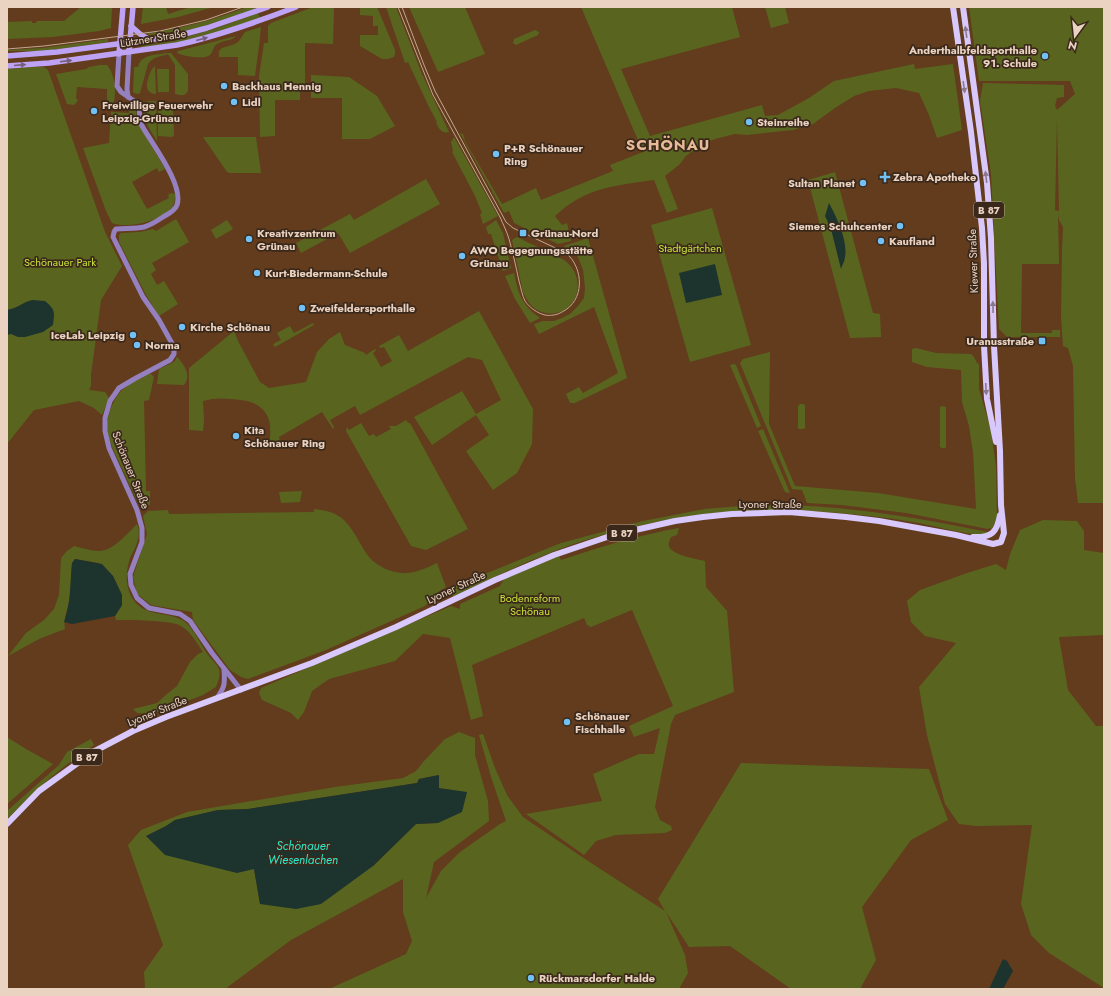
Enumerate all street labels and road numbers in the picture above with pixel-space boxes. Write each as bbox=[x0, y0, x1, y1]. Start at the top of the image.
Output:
street label: Lützner Straße bbox=[119, 25, 187, 51]
road number: B 87 bbox=[974, 202, 1004, 218]
street label: Kiewer Straße bbox=[964, 228, 982, 293]
street label: Schönauer Straße bbox=[108, 429, 154, 511]
street label: Lyoner Straße bbox=[738, 496, 802, 512]
road number: B 87 bbox=[607, 525, 637, 541]
street label: Lyoner Straße bbox=[424, 566, 488, 608]
street label: Lyoner Straße bbox=[125, 692, 190, 730]
road number: B 87 bbox=[72, 749, 102, 765]

